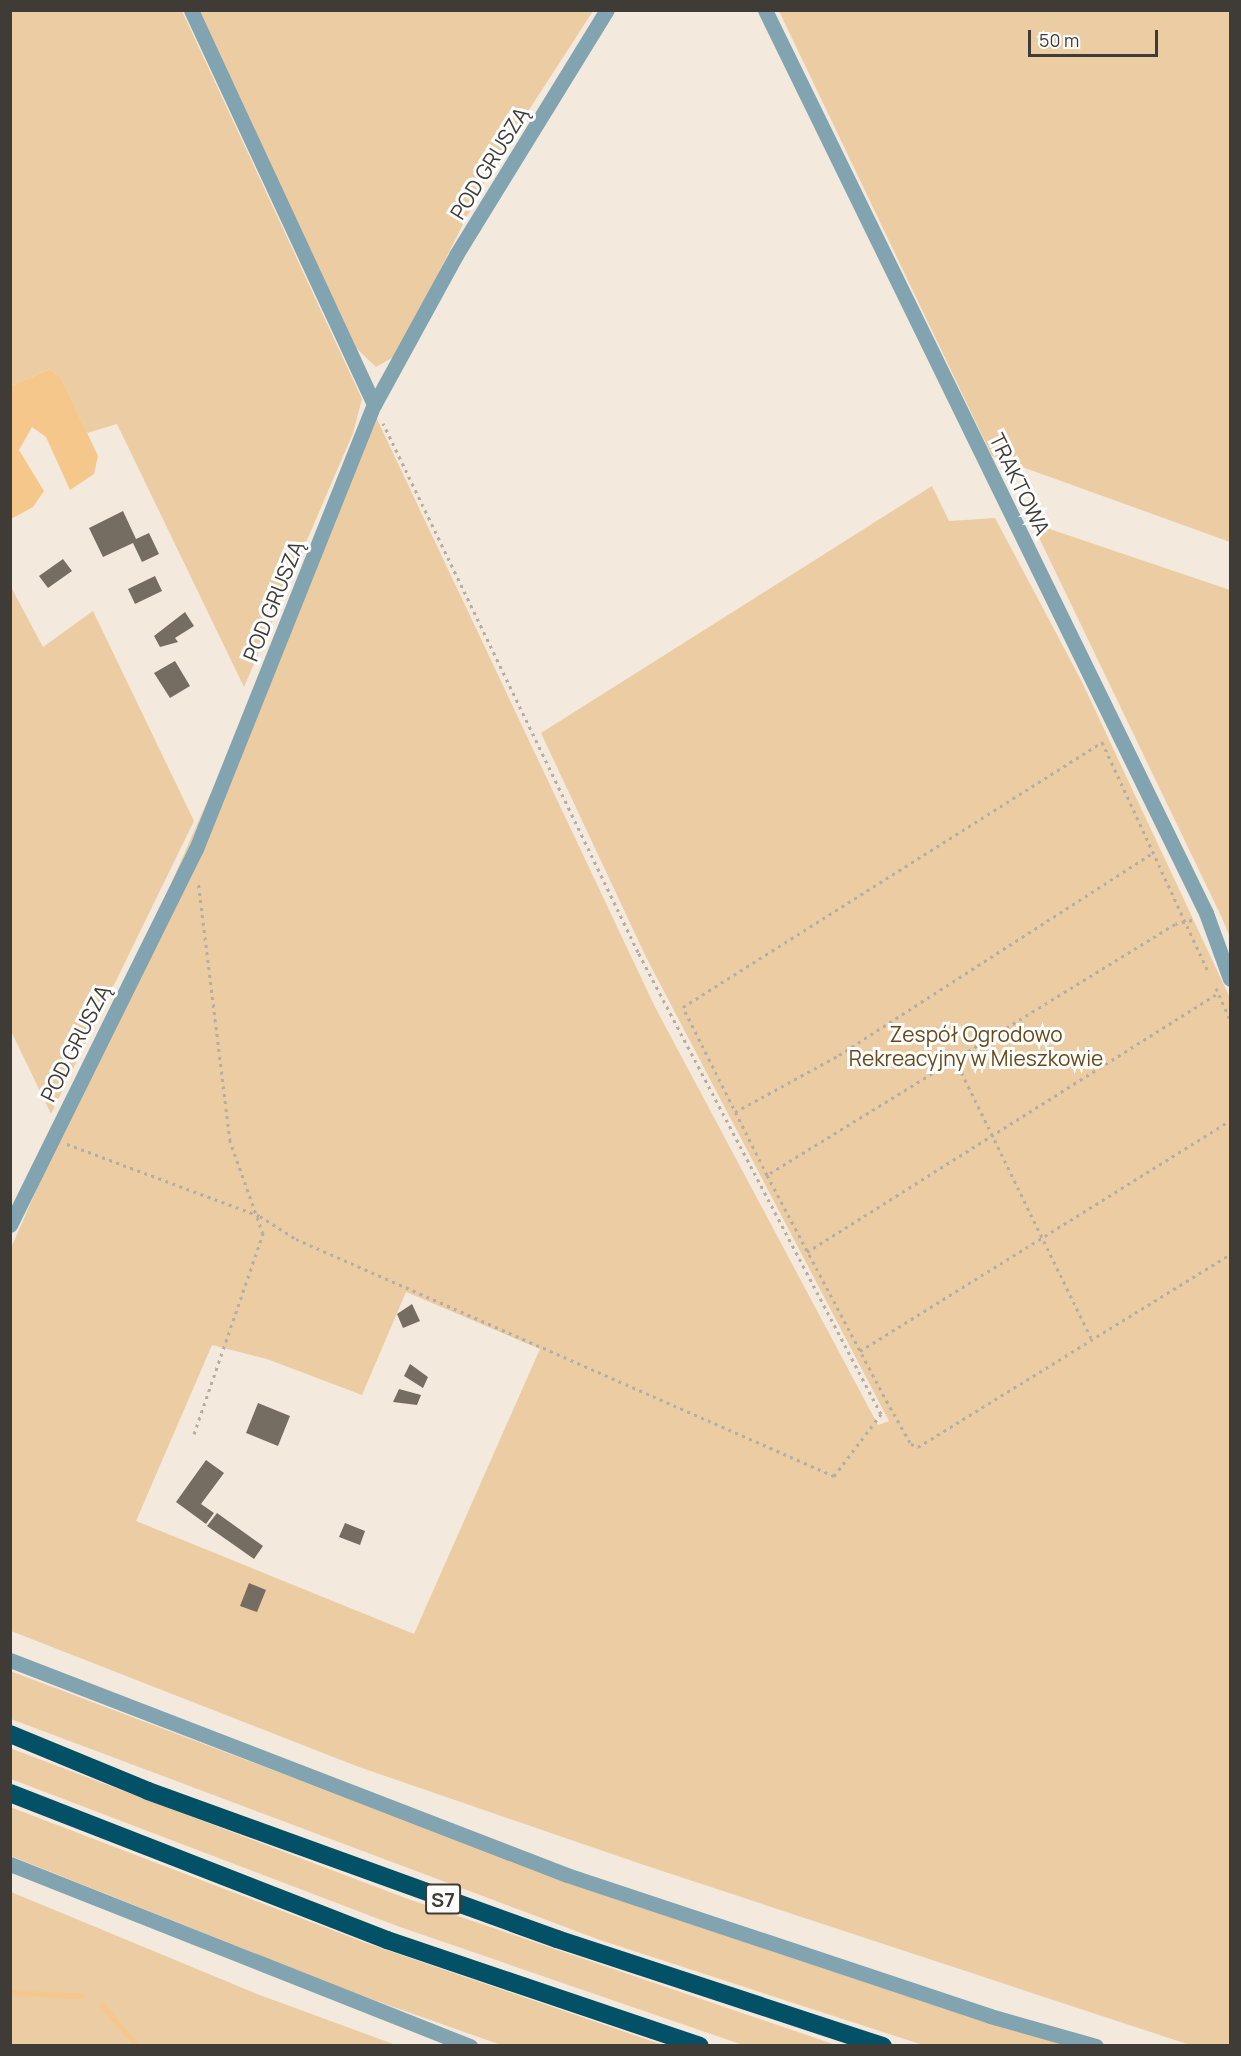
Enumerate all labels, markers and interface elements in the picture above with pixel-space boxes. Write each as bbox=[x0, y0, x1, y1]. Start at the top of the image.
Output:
scale bar bbox=[1031, 18, 1162, 56]
text: 50 m bbox=[1039, 28, 1079, 52]
street label: POD GRUSZĄ bbox=[445, 102, 533, 224]
street label: TRAKTOWA bbox=[985, 429, 1055, 539]
street label: POD GRUSZĄ bbox=[237, 537, 309, 665]
street label: POD GRUSZĄ bbox=[35, 980, 115, 1106]
park label: Zespół Ogrodowo Rekreacyjny w Mieszkowie bbox=[849, 1021, 1103, 1071]
road number: S7 bbox=[425, 1882, 461, 1916]

